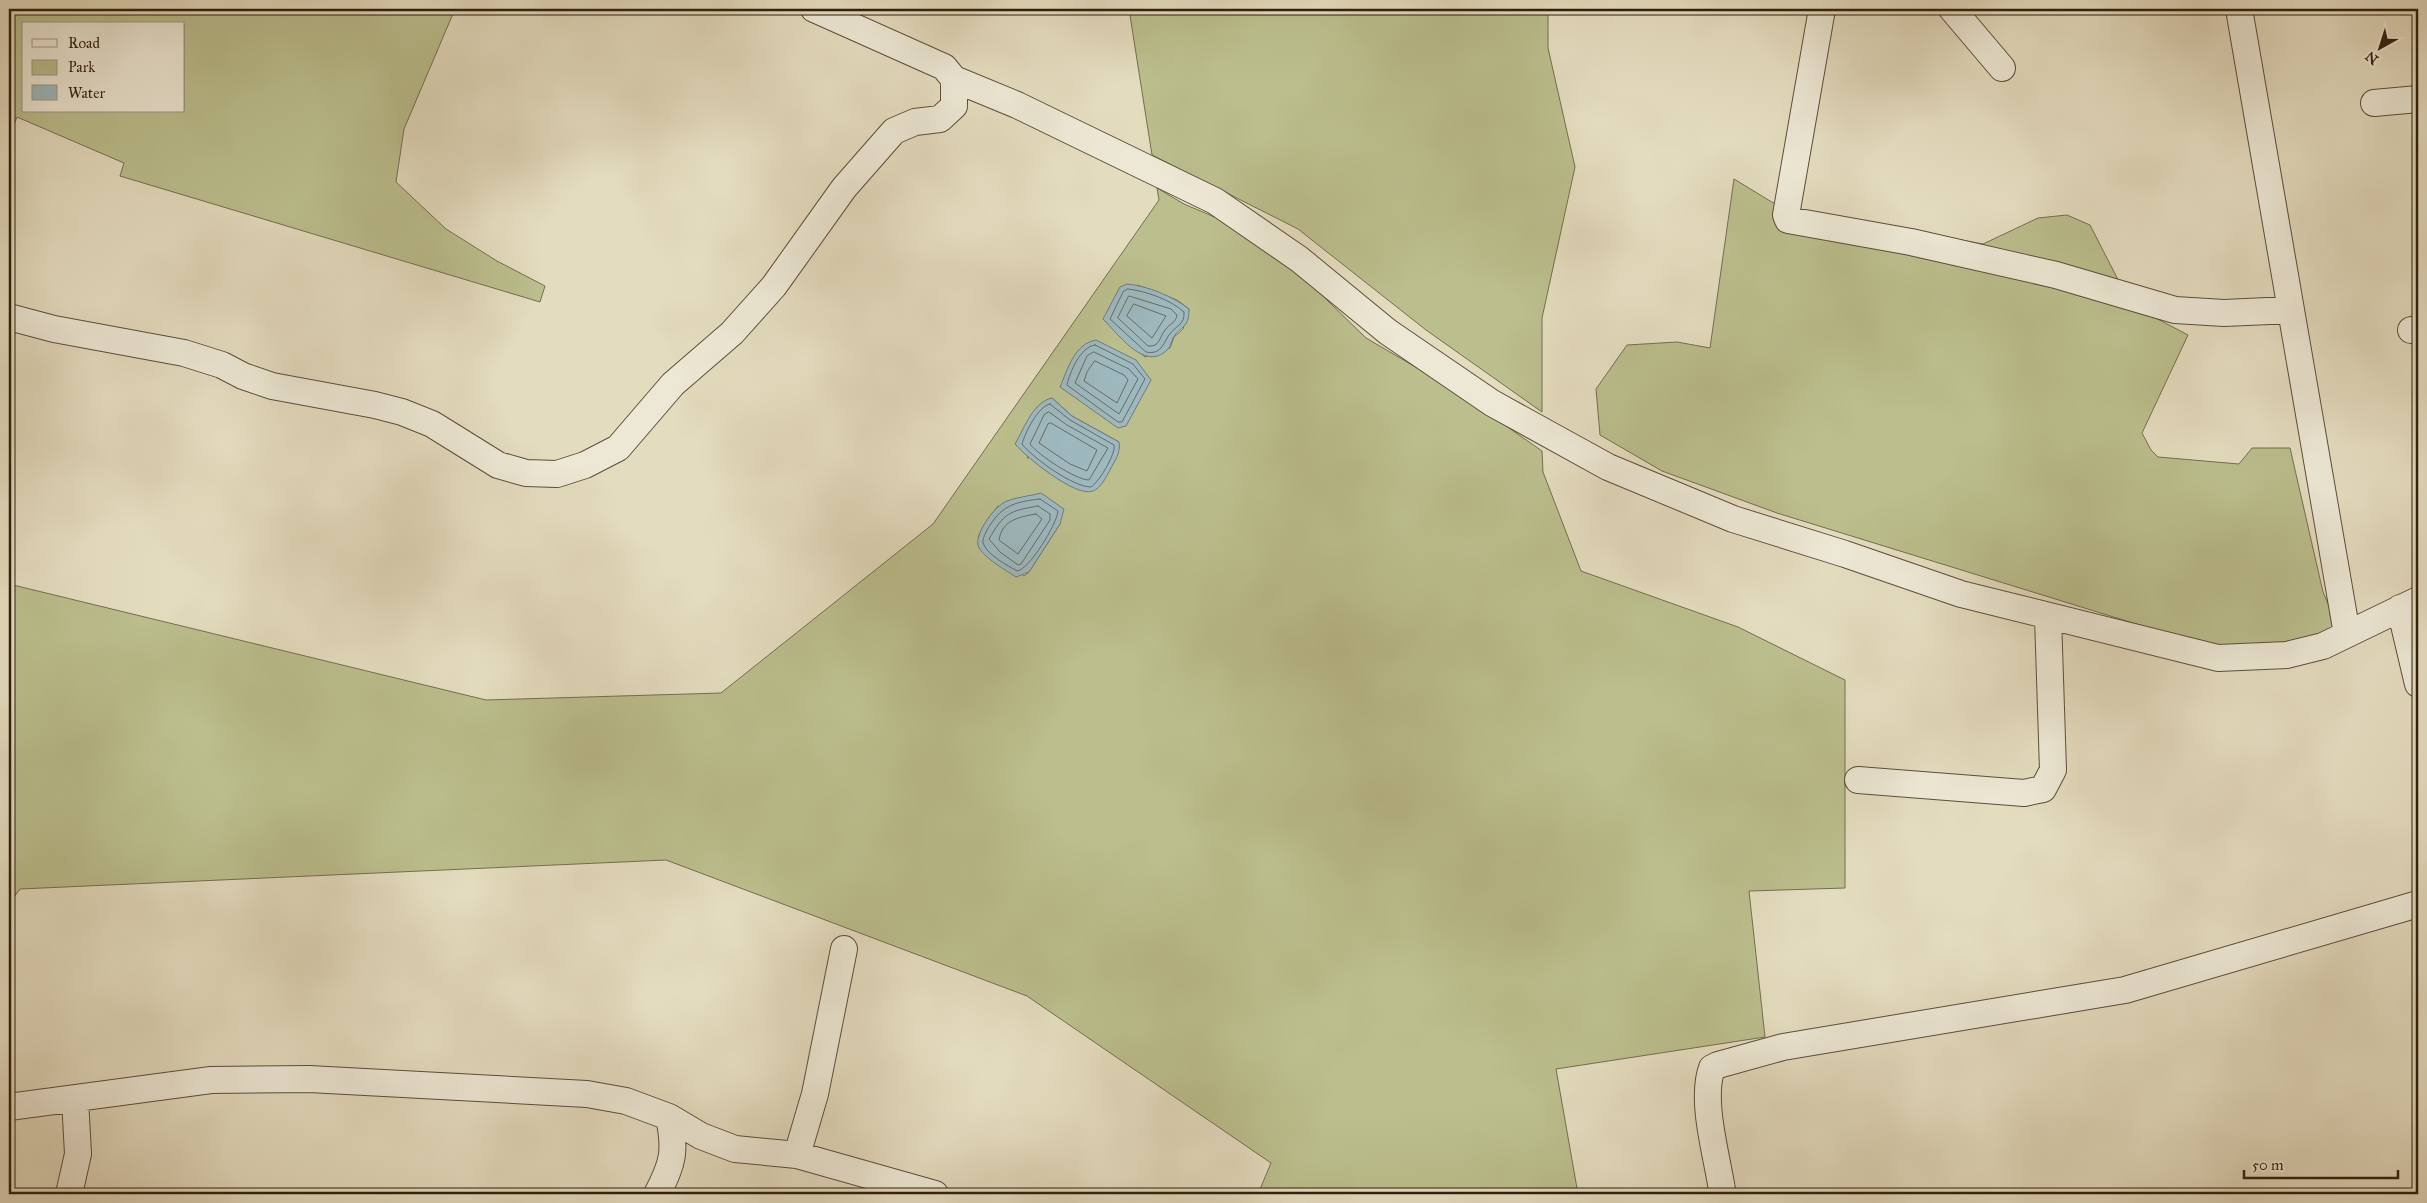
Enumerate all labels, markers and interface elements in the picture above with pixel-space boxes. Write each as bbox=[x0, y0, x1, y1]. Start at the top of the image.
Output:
legend bbox=[22, 22, 185, 112]
north arrow bbox=[2354, 22, 2404, 72]
text: Road bbox=[68, 34, 100, 52]
text: N bbox=[2362, 47, 2382, 68]
text: Park bbox=[68, 58, 95, 76]
text: Water bbox=[68, 84, 105, 102]
scale bar bbox=[2244, 1148, 2398, 1180]
text: 50 m bbox=[2252, 1156, 2284, 1174]

